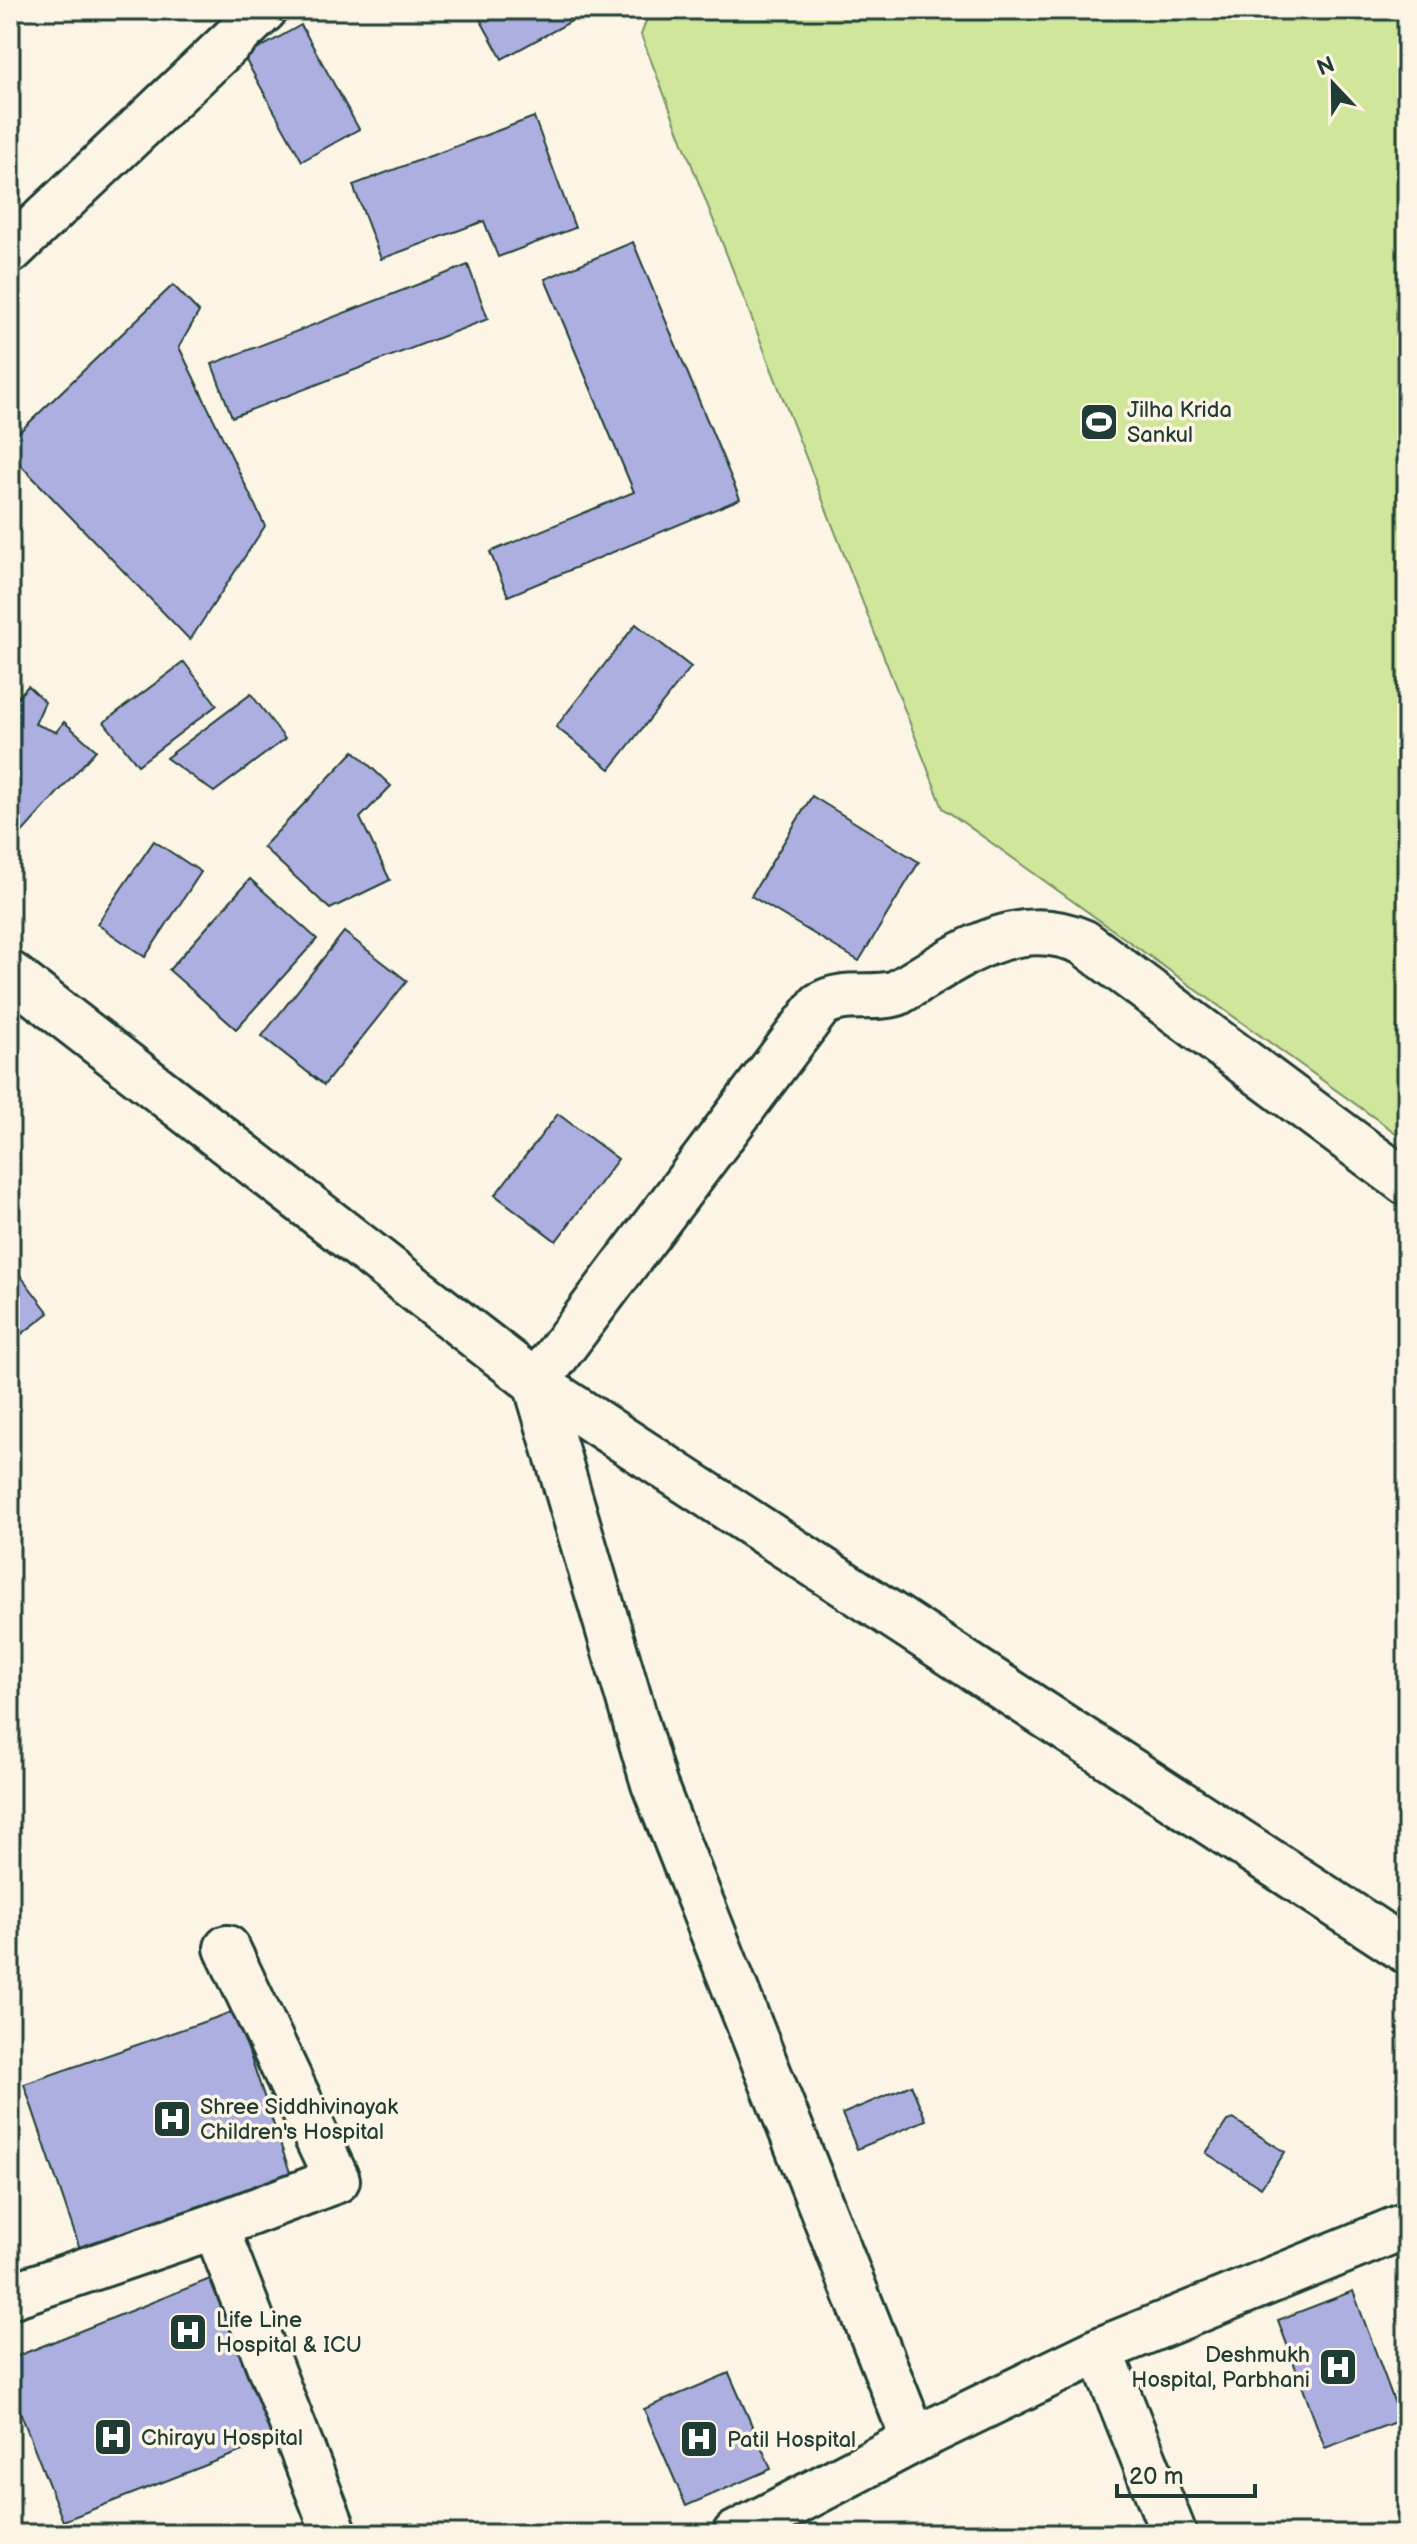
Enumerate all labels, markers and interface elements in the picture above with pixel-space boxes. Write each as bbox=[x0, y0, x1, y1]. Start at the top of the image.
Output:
north arrow bbox=[1293, 44, 1373, 124]
text: N bbox=[1313, 51, 1339, 82]
place label: Jilha Krida Sankul bbox=[1127, 397, 1232, 449]
sports icon: Jilha Krida Sankul bbox=[1078, 401, 1120, 443]
place label: Shree Siddhivinayak Children's Hospital bbox=[200, 2094, 398, 2146]
hospital icon: Shree Siddhivinayak Children's Hospital bbox=[151, 2098, 193, 2140]
place label: Life Line Hospital & ICU bbox=[216, 2307, 362, 2359]
hospital icon: Life Line Hospital & ICU bbox=[167, 2311, 209, 2353]
place label: Deshmukh Hospital, Parbhani bbox=[1131, 2342, 1310, 2394]
hospital icon: Deshmukh Hospital, Parbhani bbox=[1317, 2346, 1359, 2388]
hospital icon: Chirayu Hospital bbox=[92, 2416, 134, 2458]
hospital icon: Patil Hospital bbox=[678, 2418, 720, 2460]
place label: Chirayu Hospital bbox=[141, 2425, 303, 2452]
place label: Patil Hospital bbox=[727, 2427, 856, 2454]
scale bar bbox=[1117, 2448, 1255, 2498]
text: 20 m bbox=[1129, 2462, 1184, 2491]

